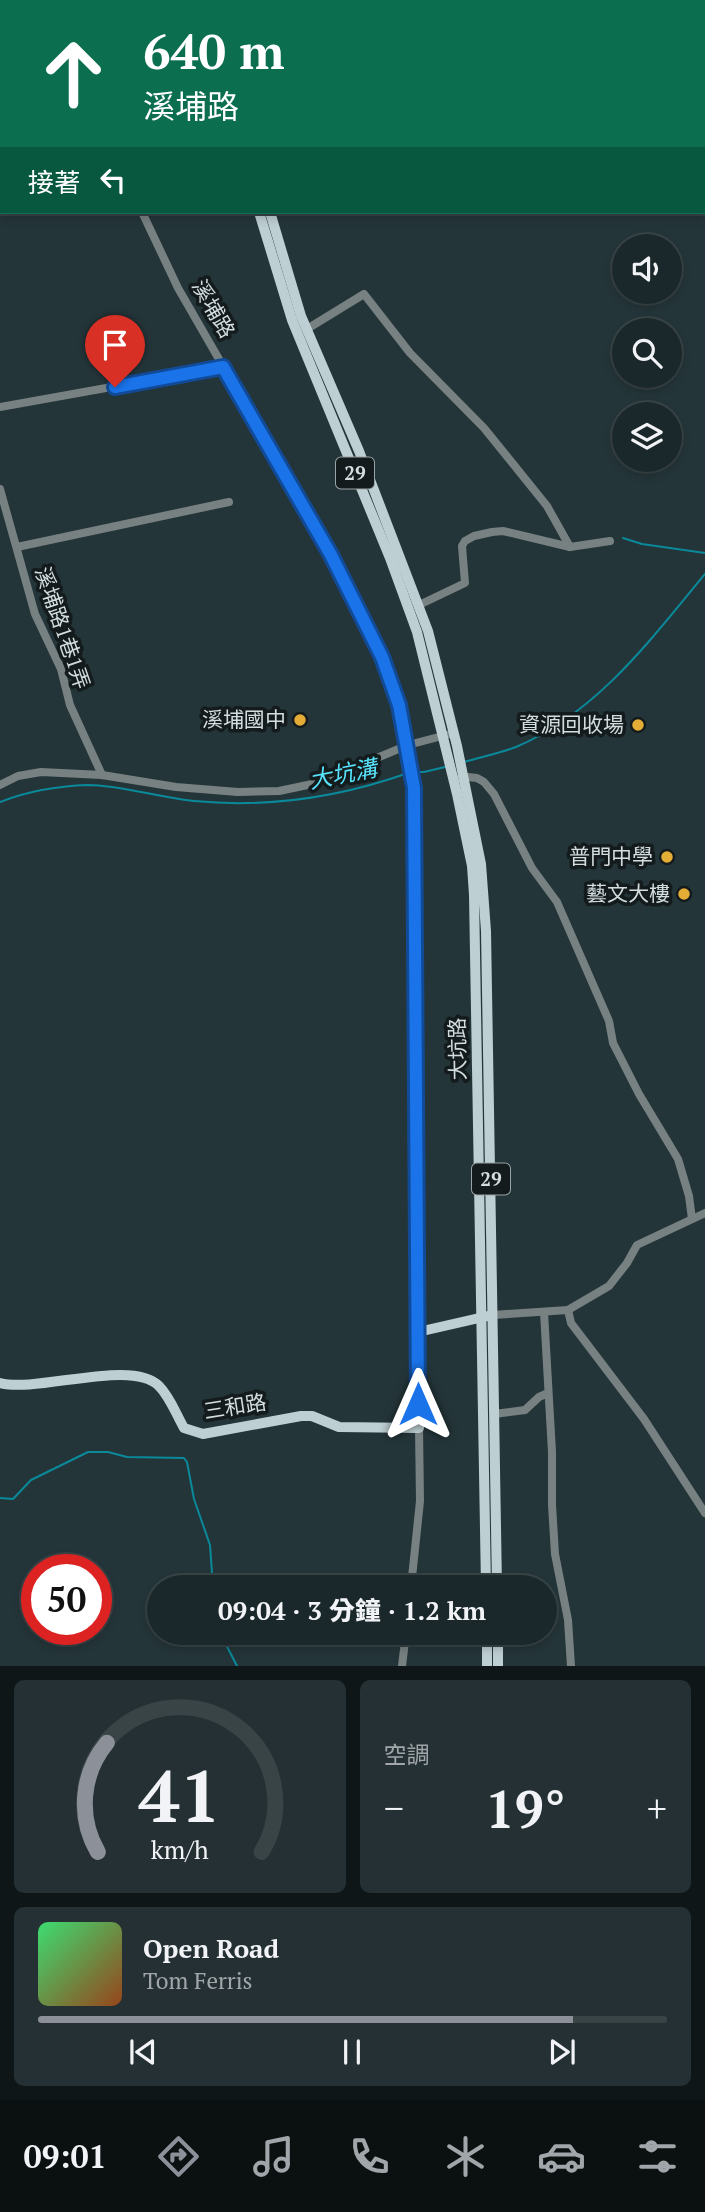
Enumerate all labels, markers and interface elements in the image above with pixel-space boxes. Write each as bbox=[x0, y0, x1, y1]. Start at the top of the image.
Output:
text: 640 m bbox=[143, 18, 285, 83]
icon: ahead bbox=[28, 28, 119, 119]
text: 溪埔路 bbox=[143, 85, 239, 127]
icon: left bbox=[94, 161, 132, 199]
text: 接著 bbox=[28, 165, 80, 199]
map controls bbox=[612, 234, 682, 472]
button: sound bbox=[612, 234, 682, 304]
street label: 溪埔路 bbox=[186, 274, 242, 343]
pin bbox=[85, 315, 145, 387]
button: search bbox=[612, 318, 682, 388]
icon: arrive bbox=[96, 326, 134, 364]
button: layers bbox=[612, 402, 682, 472]
road number: 29 bbox=[336, 458, 374, 488]
street label: 溪埔路1巷1弄 bbox=[29, 563, 97, 692]
place label: 溪埔國中 bbox=[202, 705, 286, 733]
place label: 資源回收場 bbox=[519, 710, 624, 738]
marker: 溪埔國中 bbox=[292, 712, 308, 728]
marker: 資源回收場 bbox=[630, 717, 646, 733]
water label: 大坑溝 bbox=[306, 751, 383, 795]
place label: 普門中學 bbox=[569, 842, 653, 870]
marker: 普門中學 bbox=[659, 849, 675, 865]
place label: 藝文大樓 bbox=[586, 879, 670, 907]
marker: 藝文大樓 bbox=[676, 886, 692, 902]
street label: 大坑路 bbox=[442, 1017, 472, 1081]
road number: 29 bbox=[472, 1163, 510, 1194]
position arrow bbox=[381, 1367, 455, 1441]
street label: 三和路 bbox=[202, 1387, 268, 1425]
speed limit sign: 50 bbox=[21, 1554, 112, 1645]
text: 09:04 · 3 分鐘 · 1.2 km bbox=[218, 1593, 486, 1627]
text: 空調 bbox=[384, 1739, 430, 1770]
text: 41 bbox=[139, 1747, 221, 1844]
text: 19° bbox=[485, 1774, 565, 1843]
text: − bbox=[384, 1783, 404, 1833]
text: + bbox=[647, 1783, 667, 1833]
text: km/h bbox=[151, 1833, 209, 1866]
text: Open Road bbox=[143, 1931, 279, 1965]
text: Tom Ferris bbox=[143, 1965, 253, 1996]
icon: previous bbox=[124, 2033, 162, 2071]
icon: pause bbox=[333, 2033, 371, 2071]
icon: next bbox=[543, 2033, 581, 2071]
icon: directions bbox=[154, 2132, 203, 2181]
icon: music bbox=[249, 2132, 298, 2181]
icon: phone bbox=[345, 2132, 394, 2181]
icon: climate bbox=[441, 2132, 490, 2181]
icon: car bbox=[537, 2132, 586, 2181]
icon: filters bbox=[633, 2132, 682, 2181]
text: 09:01 bbox=[23, 2135, 107, 2177]

